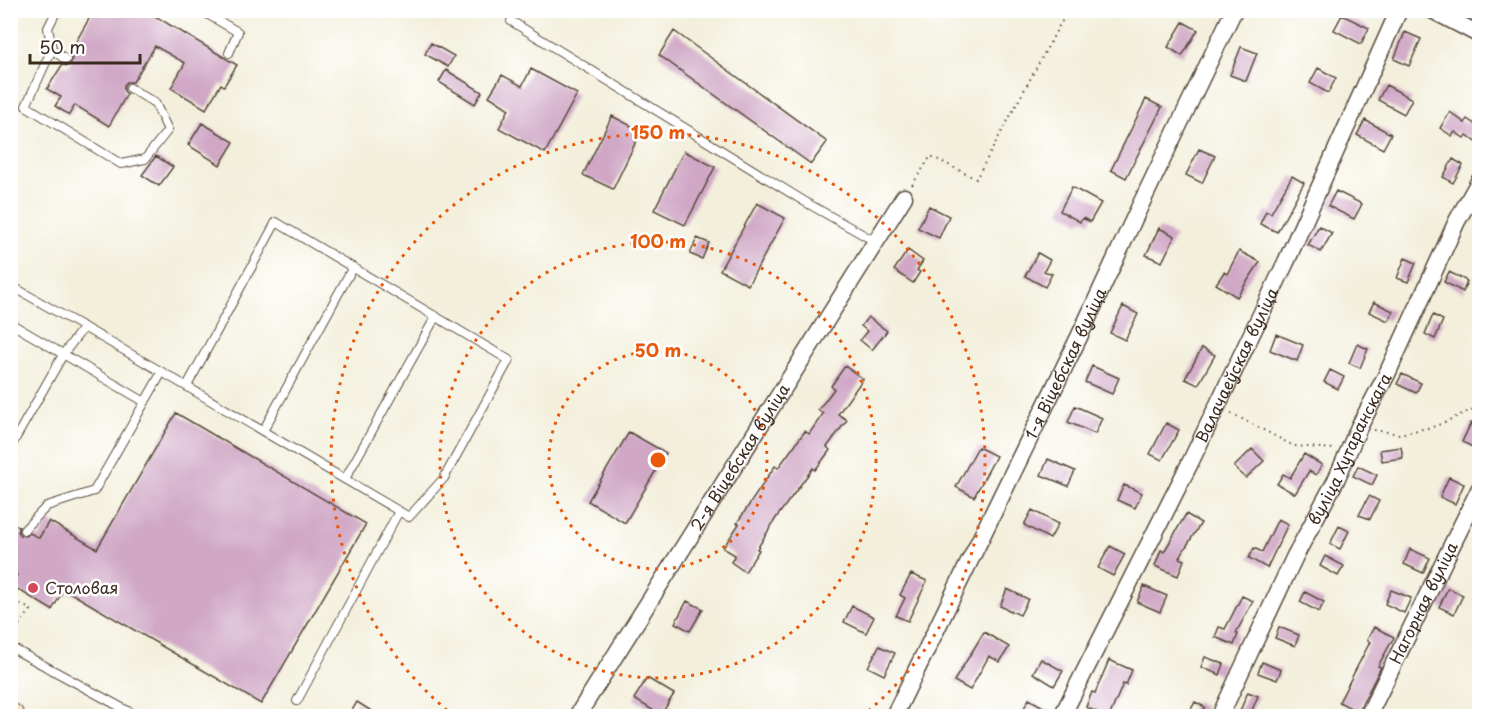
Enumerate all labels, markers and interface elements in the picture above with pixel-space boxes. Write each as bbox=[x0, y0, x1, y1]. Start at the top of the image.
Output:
scale bar bbox=[30, 27, 140, 65]
text: 50 m bbox=[39, 33, 86, 60]
text: 150 m bbox=[631, 118, 685, 145]
text: 100 m bbox=[630, 227, 686, 254]
street label: 1-я Віцебская вуліца bbox=[1018, 283, 1112, 443]
street label: Валачаеўская вуліца bbox=[1188, 283, 1283, 447]
text: 50 m bbox=[635, 336, 681, 363]
street label: вуліца Хутаранскага bbox=[1301, 368, 1397, 529]
street label: 2-я Віцебская вуліца bbox=[684, 378, 795, 535]
centre of rings bbox=[648, 450, 668, 470]
street label: Нагорная вуліца bbox=[1383, 537, 1463, 668]
place label: Столовая bbox=[45, 575, 118, 599]
marker: Столовая bbox=[26, 581, 40, 595]

